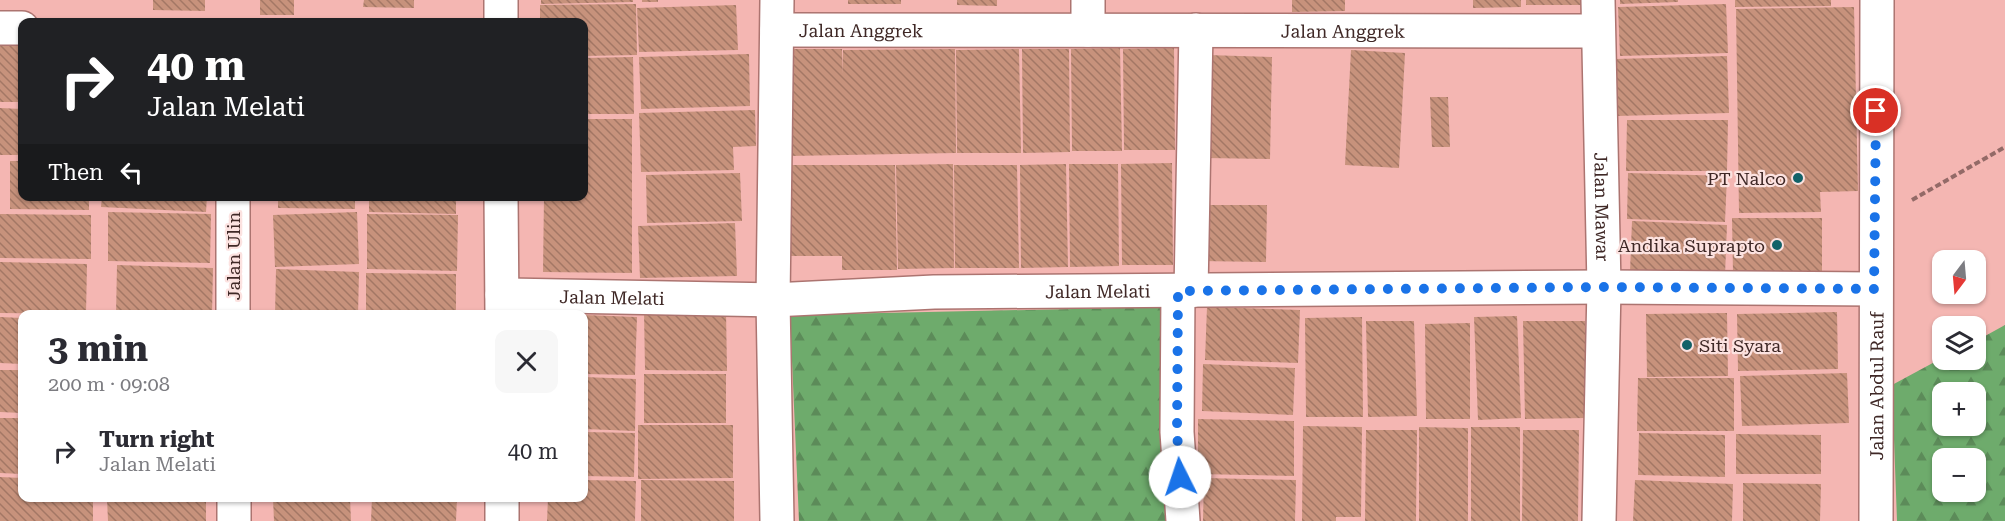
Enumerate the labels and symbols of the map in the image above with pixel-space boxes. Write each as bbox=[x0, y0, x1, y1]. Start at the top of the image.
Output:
street label: Jalan Anggrek bbox=[799, 20, 923, 41]
street label: Jalan Anggrek bbox=[1281, 20, 1405, 41]
pin bbox=[1850, 85, 1901, 136]
street label: Jalan Mawar bbox=[1591, 152, 1614, 262]
place label: PT Nalco bbox=[1707, 168, 1786, 189]
marker: PT Nalco bbox=[1791, 171, 1805, 185]
street label: Jalan Ulin bbox=[223, 211, 244, 300]
place label: Andika Suprapto bbox=[1618, 235, 1765, 256]
marker: Andika Suprapto bbox=[1770, 238, 1784, 252]
north arrow bbox=[1932, 250, 1986, 304]
street label: Jalan Melati bbox=[1045, 280, 1151, 302]
street label: Jalan Melati bbox=[559, 286, 665, 309]
street label: Jalan Abdul Rauf bbox=[1866, 311, 1887, 460]
place label: Siti Syara bbox=[1699, 335, 1781, 356]
marker: Siti Syara bbox=[1680, 338, 1694, 352]
position arrow bbox=[1148, 445, 1212, 509]

